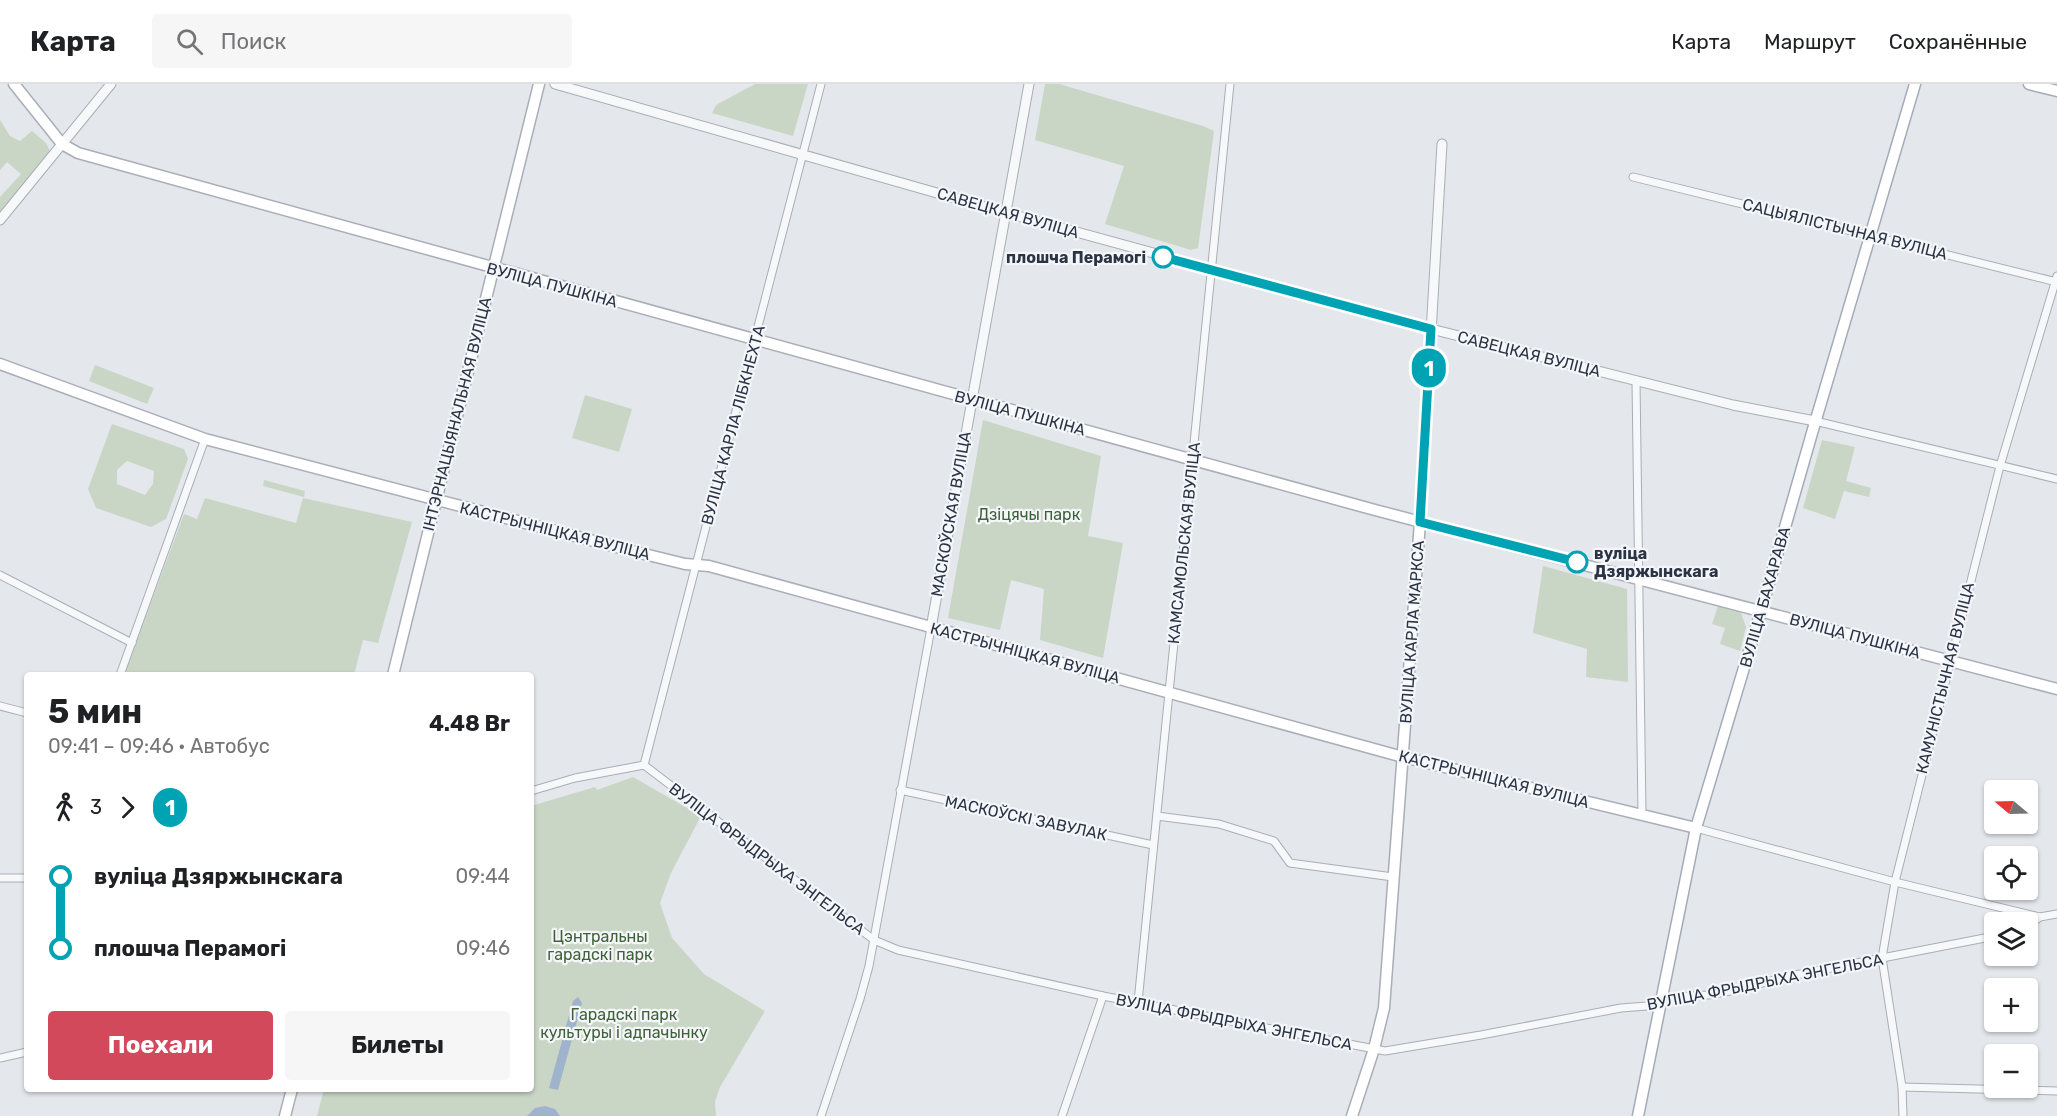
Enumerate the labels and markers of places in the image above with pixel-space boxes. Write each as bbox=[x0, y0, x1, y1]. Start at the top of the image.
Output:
marker: плошча Перамогі bbox=[1152, 246, 1174, 268]
place label: плошча Перамогі bbox=[1006, 248, 1146, 267]
place label: вуліца Дзяржынскага bbox=[1594, 544, 1719, 581]
marker: вуліца Дзяржынскага bbox=[1566, 551, 1588, 573]

